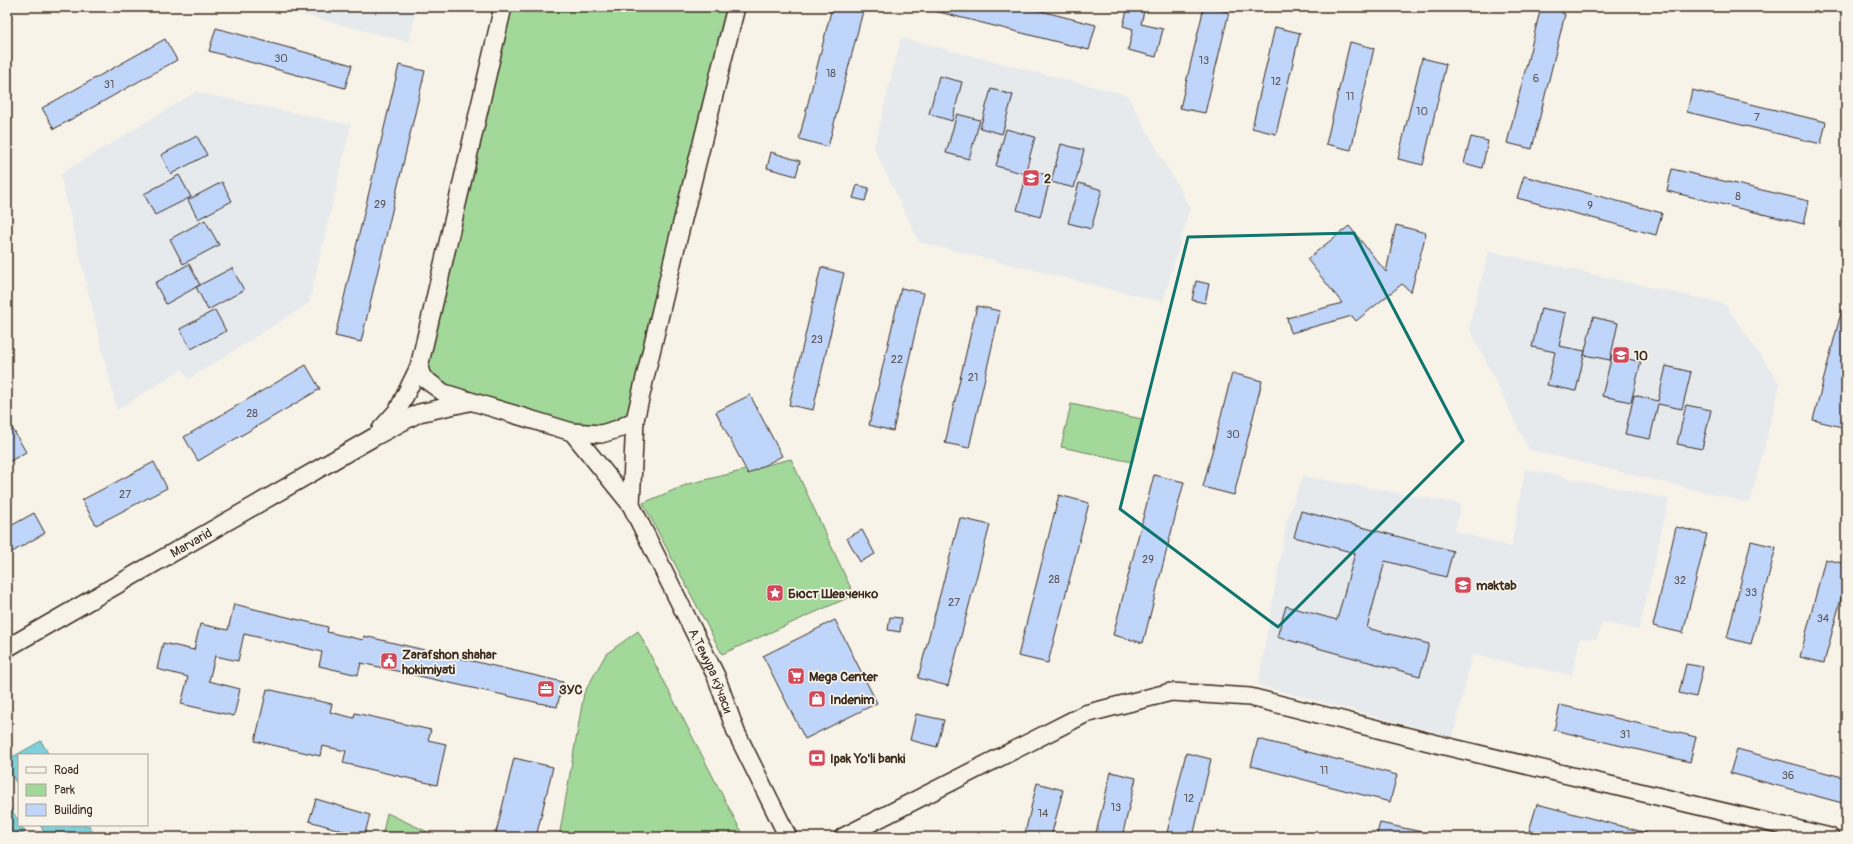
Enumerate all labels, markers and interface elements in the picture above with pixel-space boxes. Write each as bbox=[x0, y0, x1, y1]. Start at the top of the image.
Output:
house number: 30 bbox=[274, 52, 288, 65]
house number: 13 bbox=[1199, 54, 1209, 67]
house number: 18 bbox=[826, 67, 836, 80]
house number: 6 bbox=[1533, 72, 1539, 85]
house number: 12 bbox=[1271, 75, 1281, 88]
house number: 31 bbox=[104, 78, 114, 91]
house number: 11 bbox=[1346, 90, 1354, 103]
house number: 10 bbox=[1416, 105, 1428, 118]
house number: 7 bbox=[1754, 111, 1760, 124]
school or university icon: 2 bbox=[1021, 168, 1041, 188]
place label: 2 bbox=[1044, 171, 1051, 187]
house number: 8 bbox=[1735, 190, 1741, 203]
house number: 29 bbox=[374, 198, 386, 211]
house number: 9 bbox=[1587, 199, 1593, 212]
house number: 23 bbox=[811, 333, 823, 346]
school or university icon: 10 bbox=[1611, 345, 1631, 365]
place label: 10 bbox=[1634, 348, 1648, 364]
house number: 22 bbox=[891, 353, 903, 366]
house number: 21 bbox=[968, 371, 978, 384]
house number: 28 bbox=[246, 407, 258, 420]
house number: 30 bbox=[1226, 428, 1240, 441]
house number: 27 bbox=[119, 488, 131, 501]
street label: Marvarid bbox=[168, 525, 215, 561]
house number: 29 bbox=[1142, 553, 1154, 566]
house number: 28 bbox=[1048, 573, 1060, 586]
house number: 32 bbox=[1674, 574, 1686, 587]
school or university icon: maktab bbox=[1453, 575, 1473, 595]
place label: maktab bbox=[1476, 578, 1517, 594]
place icon: Бюст Шевченко bbox=[765, 583, 785, 603]
place label: Бюст Шевченко bbox=[788, 586, 878, 602]
house number: 33 bbox=[1745, 586, 1757, 599]
house number: 27 bbox=[948, 596, 960, 609]
house number: 34 bbox=[1817, 612, 1830, 625]
street label: А.Темура кўчаси bbox=[685, 626, 736, 716]
place label: Zarafshon shahar hokimiyati bbox=[402, 647, 497, 678]
public building icon: Zarafshon shahar hokimiyati bbox=[379, 651, 399, 671]
supermarket icon: Mega Center bbox=[786, 666, 806, 686]
place label: Mega Center bbox=[809, 669, 878, 685]
office icon: ЗУС bbox=[536, 679, 556, 699]
place label: ЗУС bbox=[559, 682, 583, 698]
shop icon: Indenim bbox=[807, 689, 827, 709]
place label: Indenim bbox=[830, 692, 875, 708]
house number: 31 bbox=[1620, 728, 1630, 741]
bank icon: Ipak Yo'li banki bbox=[807, 748, 827, 768]
place label: Ipak Yo'li banki bbox=[830, 751, 906, 767]
legend bbox=[18, 754, 148, 826]
text: Road bbox=[54, 763, 79, 778]
house number: 11 bbox=[1320, 764, 1328, 777]
house number: 36 bbox=[1782, 769, 1794, 782]
text: Park bbox=[54, 783, 75, 798]
house number: 12 bbox=[1184, 792, 1194, 805]
house number: 13 bbox=[1111, 801, 1121, 814]
text: Building bbox=[54, 803, 93, 818]
house number: 14 bbox=[1038, 807, 1049, 820]

